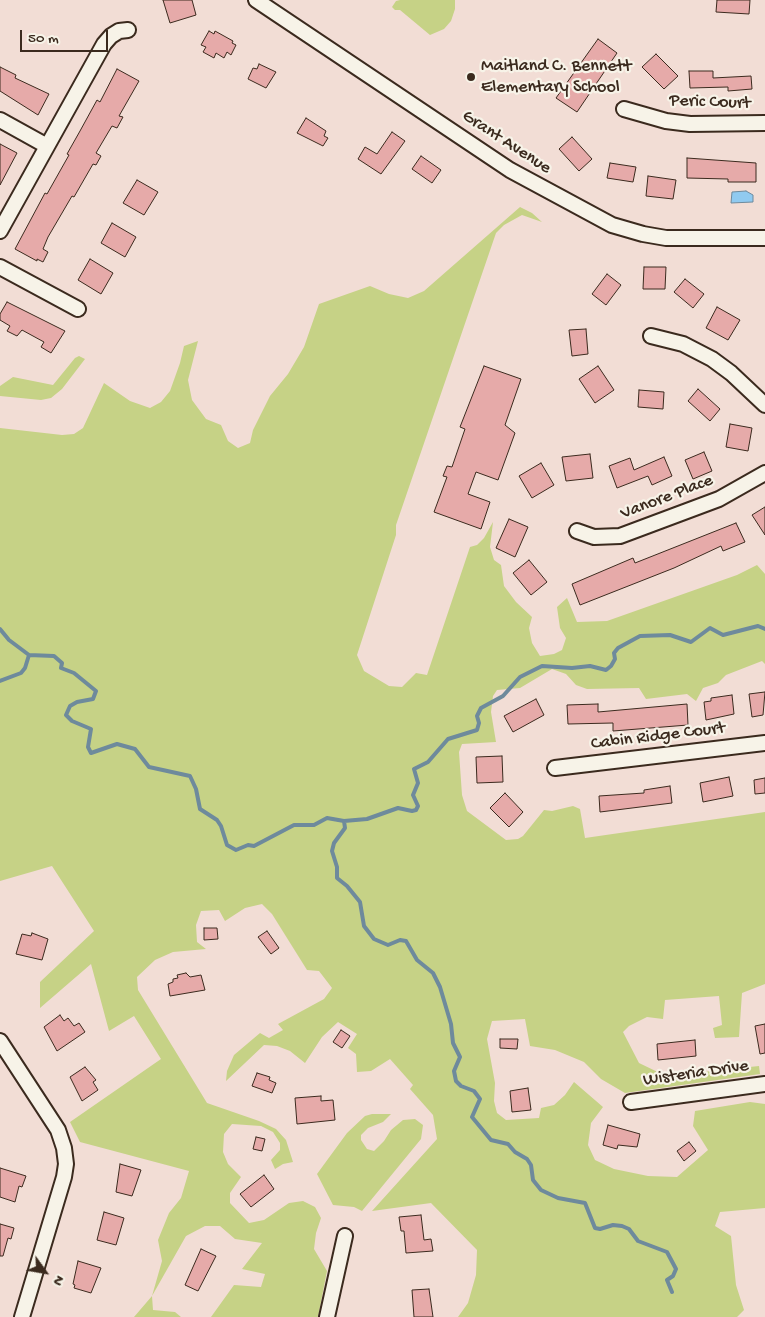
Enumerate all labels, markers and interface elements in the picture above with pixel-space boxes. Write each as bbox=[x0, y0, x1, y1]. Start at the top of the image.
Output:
scale bar bbox=[22, 20, 110, 52]
text: 50 m bbox=[28, 30, 59, 48]
place label: Maitland C. Bennett Elementary School bbox=[481, 56, 631, 98]
marker: Maitland C. Bennett Elementary School bbox=[465, 71, 477, 83]
street label: Peric Court bbox=[669, 91, 751, 115]
street label: Grant Avenue bbox=[457, 106, 555, 180]
street label: Vanore Place bbox=[618, 471, 716, 525]
street label: Cabin Ridge Court bbox=[590, 718, 726, 756]
street label: Wisteria Drive bbox=[642, 1056, 750, 1092]
north arrow bbox=[20, 1247, 70, 1297]
text: N bbox=[49, 1272, 68, 1289]

